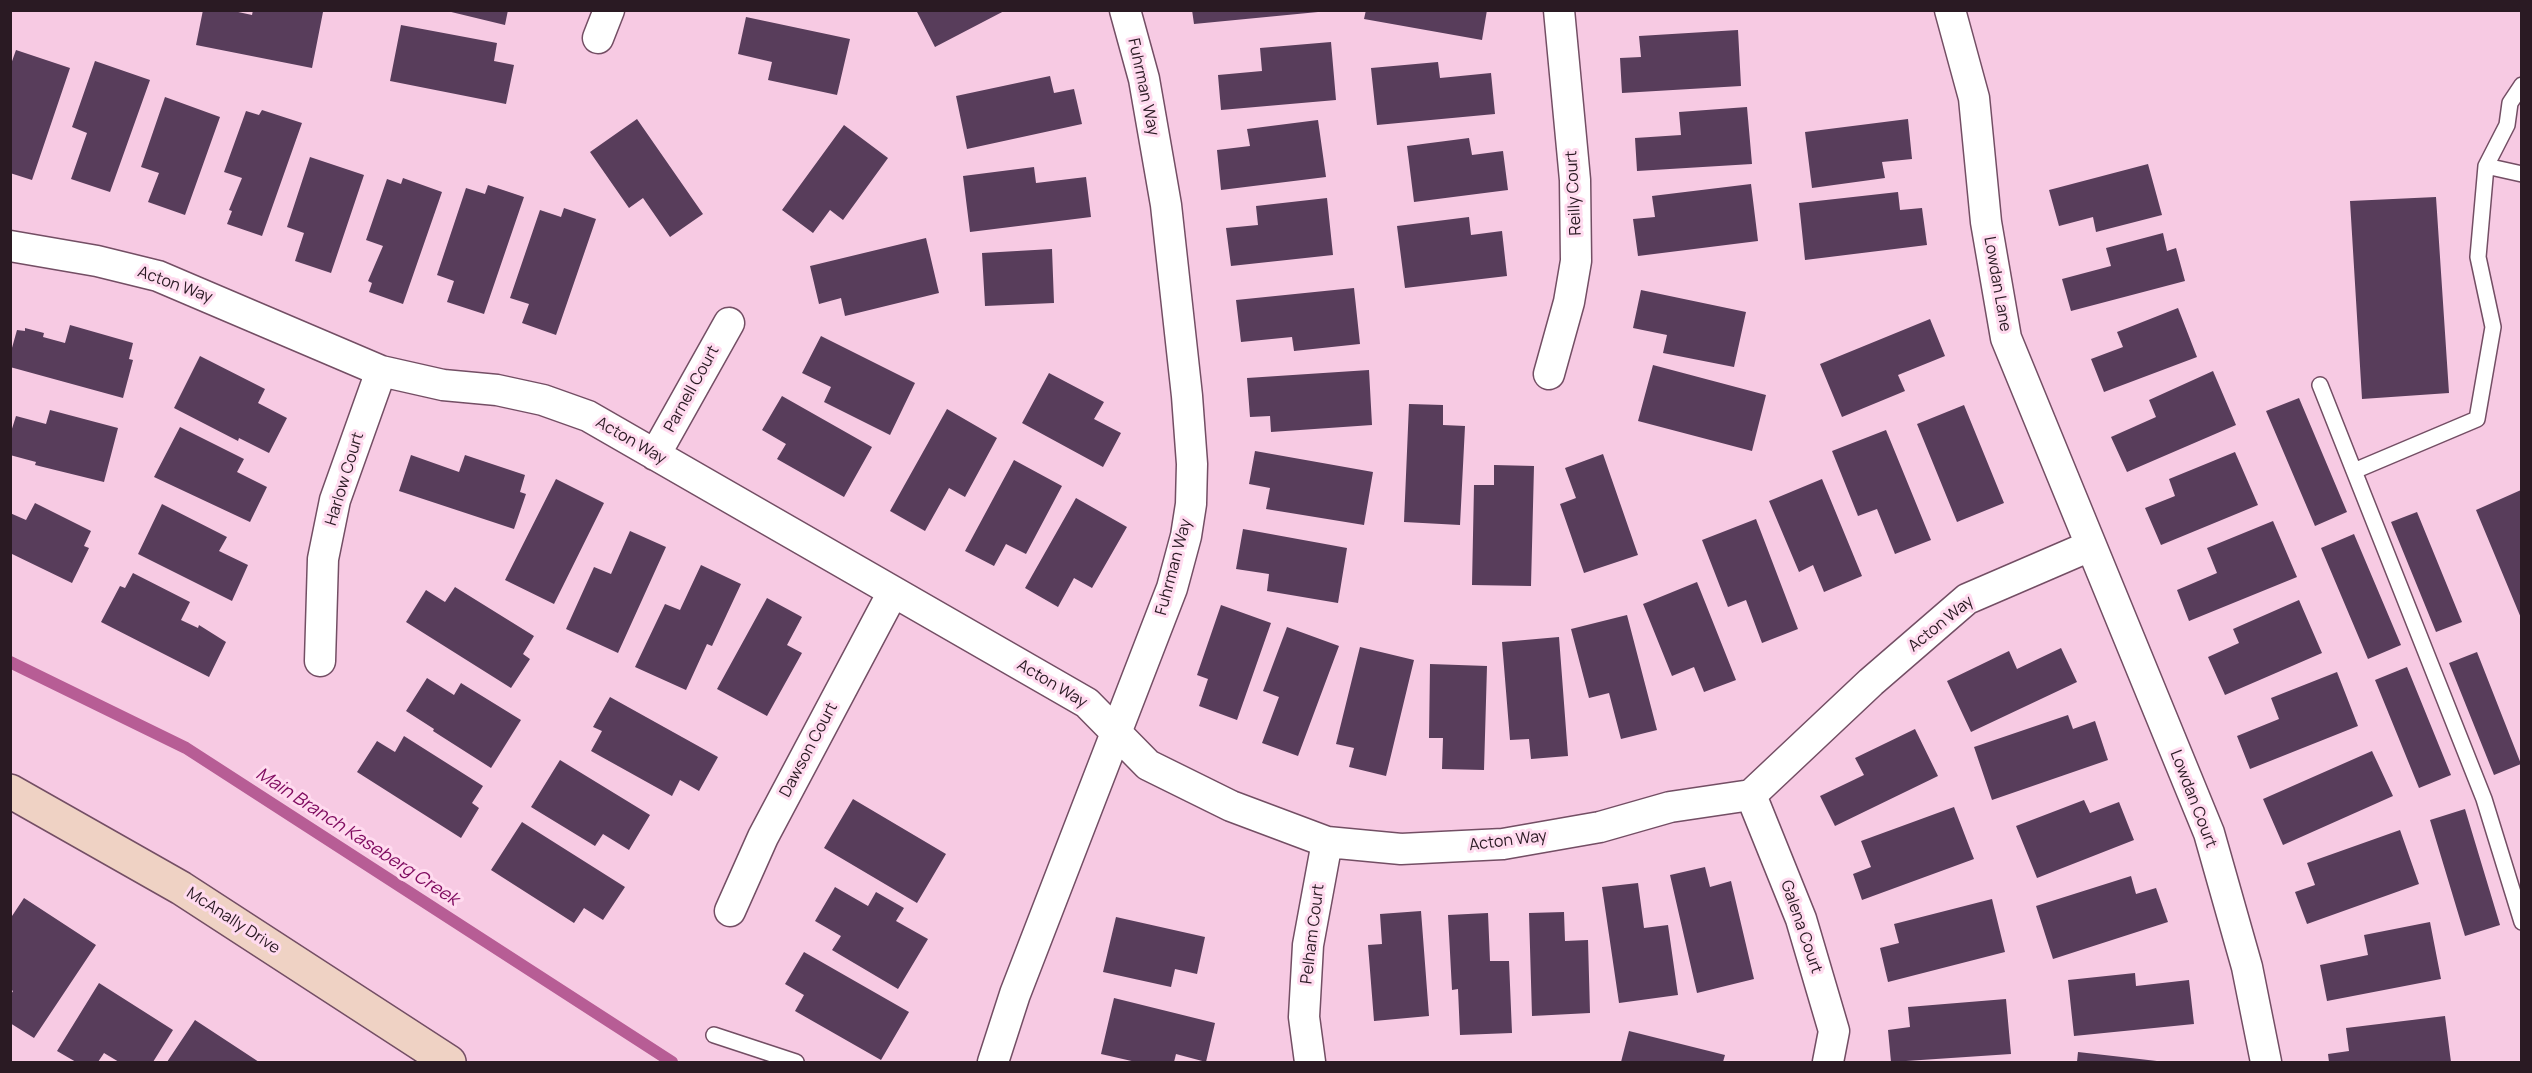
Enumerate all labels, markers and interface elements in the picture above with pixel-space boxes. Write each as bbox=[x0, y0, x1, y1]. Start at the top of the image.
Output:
street label: Fuhrman Way bbox=[1123, 37, 1163, 137]
street label: Reilly Court bbox=[1562, 150, 1586, 236]
street label: Lowdan Lane bbox=[1979, 235, 2015, 333]
street label: Acton Way bbox=[135, 263, 215, 307]
street label: Parnell Court bbox=[660, 342, 724, 436]
street label: Acton Way bbox=[592, 413, 670, 469]
street label: Harlow Court bbox=[322, 430, 368, 528]
street label: Fuhrman Way bbox=[1152, 517, 1196, 617]
street label: Acton Way bbox=[1905, 592, 1977, 656]
street label: Acton Way bbox=[1013, 656, 1091, 712]
street label: Dawson Court bbox=[776, 699, 842, 801]
street label: Lowdan Court bbox=[2166, 748, 2220, 850]
water label: Main Branch Kaseberg Creek bbox=[252, 763, 462, 911]
street label: Acton Way bbox=[1468, 827, 1548, 855]
street label: Galena Court bbox=[1776, 878, 1826, 976]
street label: Pelham Court bbox=[1297, 883, 1329, 985]
street label: McAnally Drive bbox=[183, 884, 283, 958]

